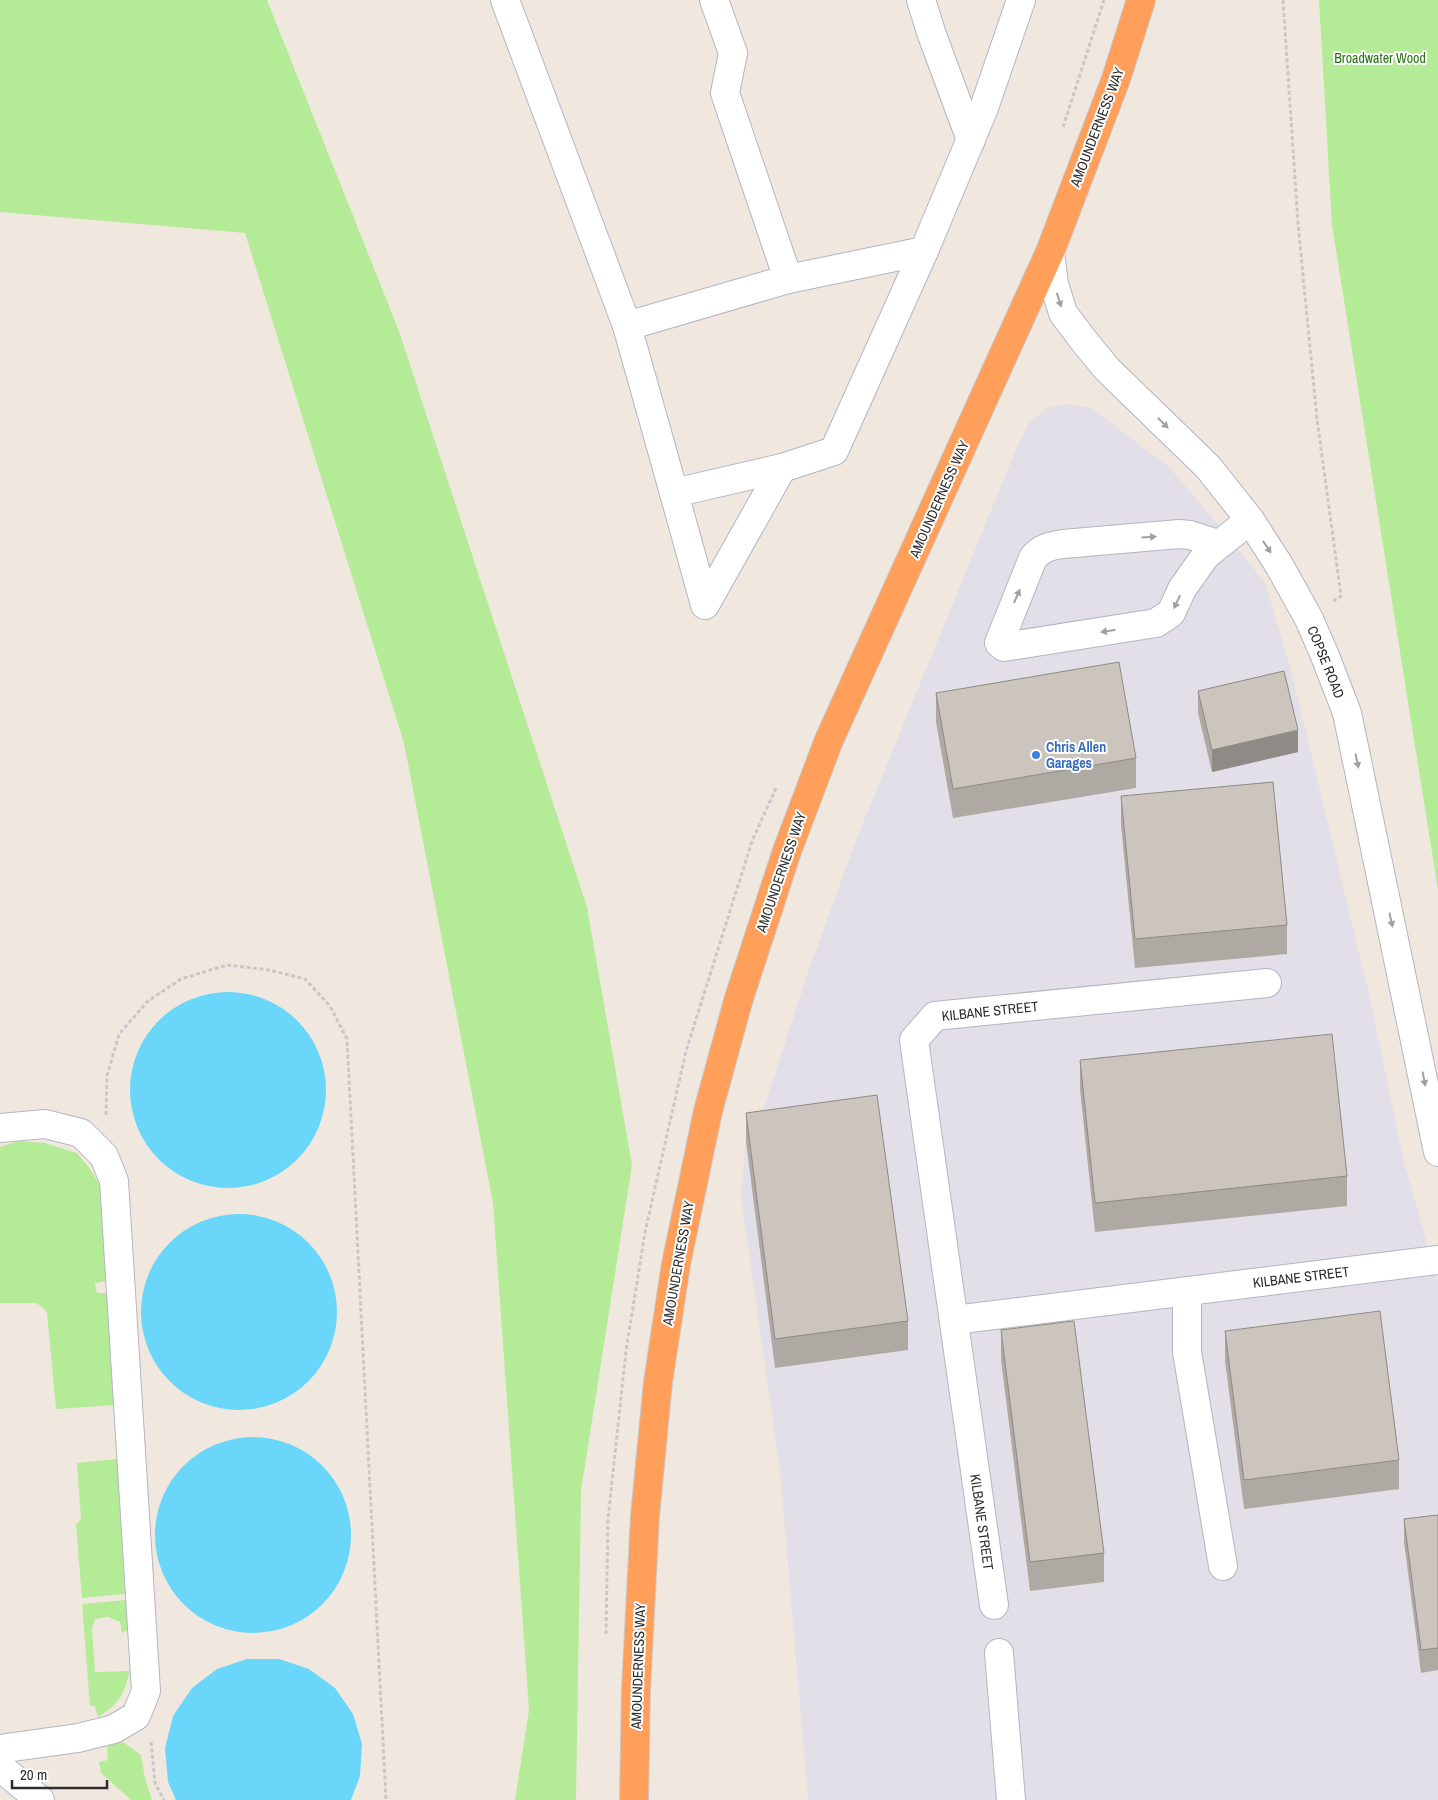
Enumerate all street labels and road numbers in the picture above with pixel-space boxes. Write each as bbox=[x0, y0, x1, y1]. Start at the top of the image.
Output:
street label: AMOUNDERNESS WAY bbox=[1066, 64, 1128, 190]
street label: AMOUNDERNESS WAY bbox=[905, 437, 973, 561]
street label: COPSE ROAD bbox=[1303, 623, 1349, 701]
street label: AMOUNDERNESS WAY bbox=[752, 809, 810, 936]
street label: KILBANE STREET bbox=[941, 997, 1039, 1025]
street label: AMOUNDERNESS WAY bbox=[658, 1199, 698, 1328]
street label: KILBANE STREET bbox=[1252, 1262, 1350, 1292]
street label: KILBANE STREET bbox=[966, 1473, 998, 1571]
street label: AMOUNDERNESS WAY bbox=[627, 1602, 649, 1730]

